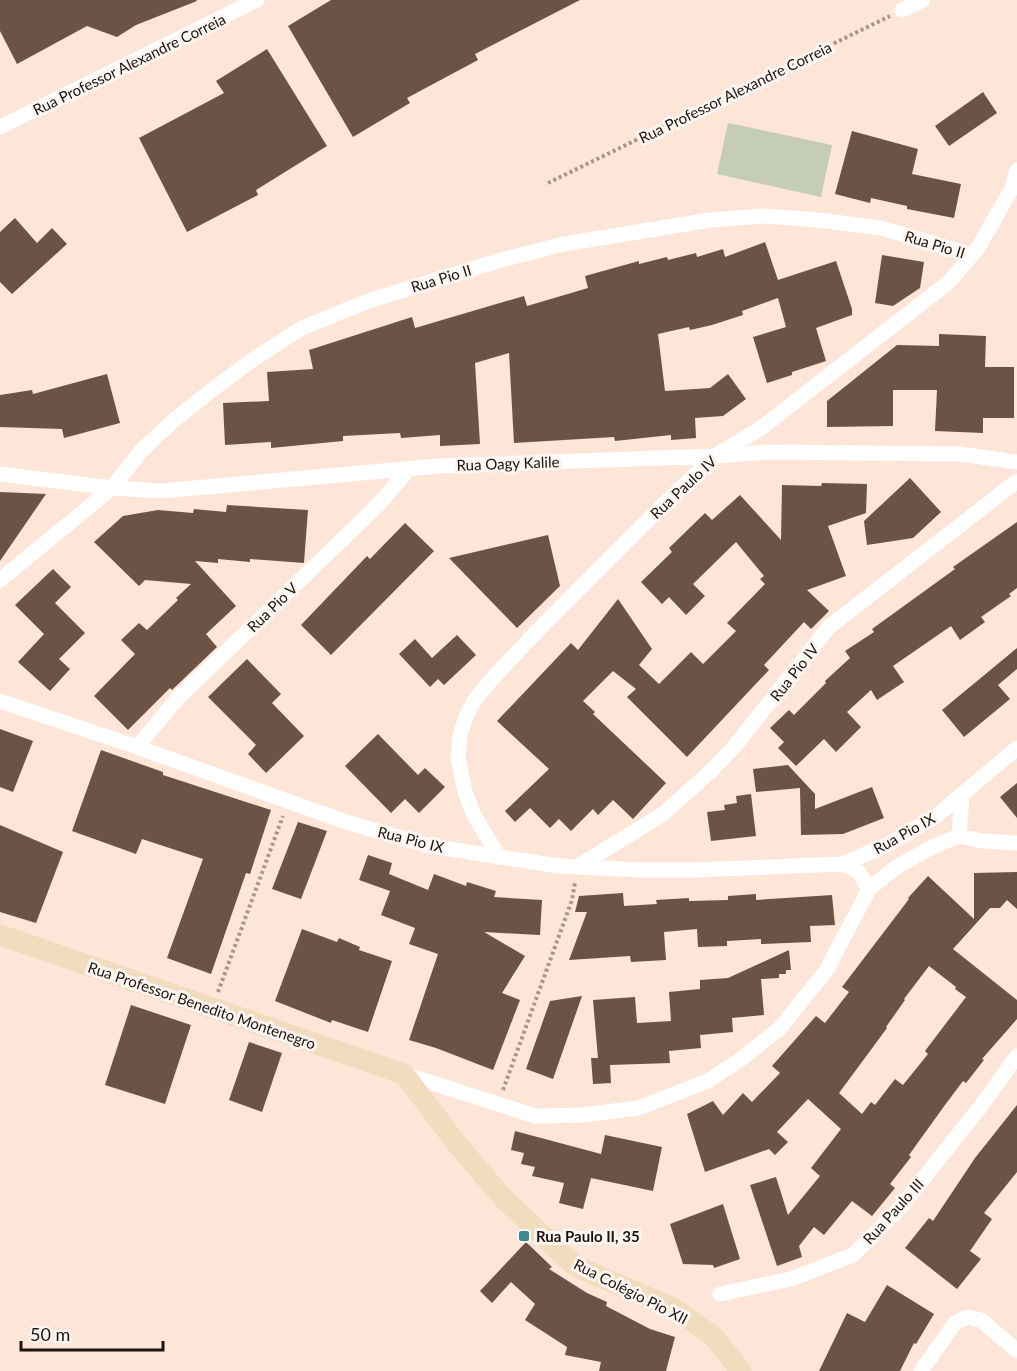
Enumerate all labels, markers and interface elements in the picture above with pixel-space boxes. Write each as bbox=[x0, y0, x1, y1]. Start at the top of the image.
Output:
street label: Rua Professor Alexandre Correia bbox=[30, 9, 228, 119]
street label: Rua Professor Alexandre Correia bbox=[636, 37, 834, 147]
street label: Rua Pio II bbox=[903, 226, 967, 262]
street label: Rua Pio II bbox=[409, 260, 473, 296]
street label: Rua Paulo IV bbox=[646, 451, 720, 522]
street label: Rua Oagy Kalile bbox=[456, 452, 560, 474]
street label: Rua Pio V bbox=[243, 578, 302, 635]
street label: Rua Pio IV bbox=[766, 639, 823, 704]
street label: Rua Pio IX bbox=[870, 809, 938, 857]
street label: Rua Pio IX bbox=[376, 822, 446, 856]
street label: Rua Professor Benedito Montenegro bbox=[86, 958, 318, 1052]
street label: Rua Paulo III bbox=[859, 1175, 927, 1247]
place label: Rua Paulo II, 35 bbox=[536, 1227, 640, 1245]
marker: Rua Paulo II, 35 bbox=[517, 1229, 531, 1243]
street label: Rua Colégio Pio XII bbox=[571, 1255, 691, 1327]
scale bar bbox=[21, 1314, 164, 1352]
text: 50 m bbox=[30, 1323, 70, 1345]

